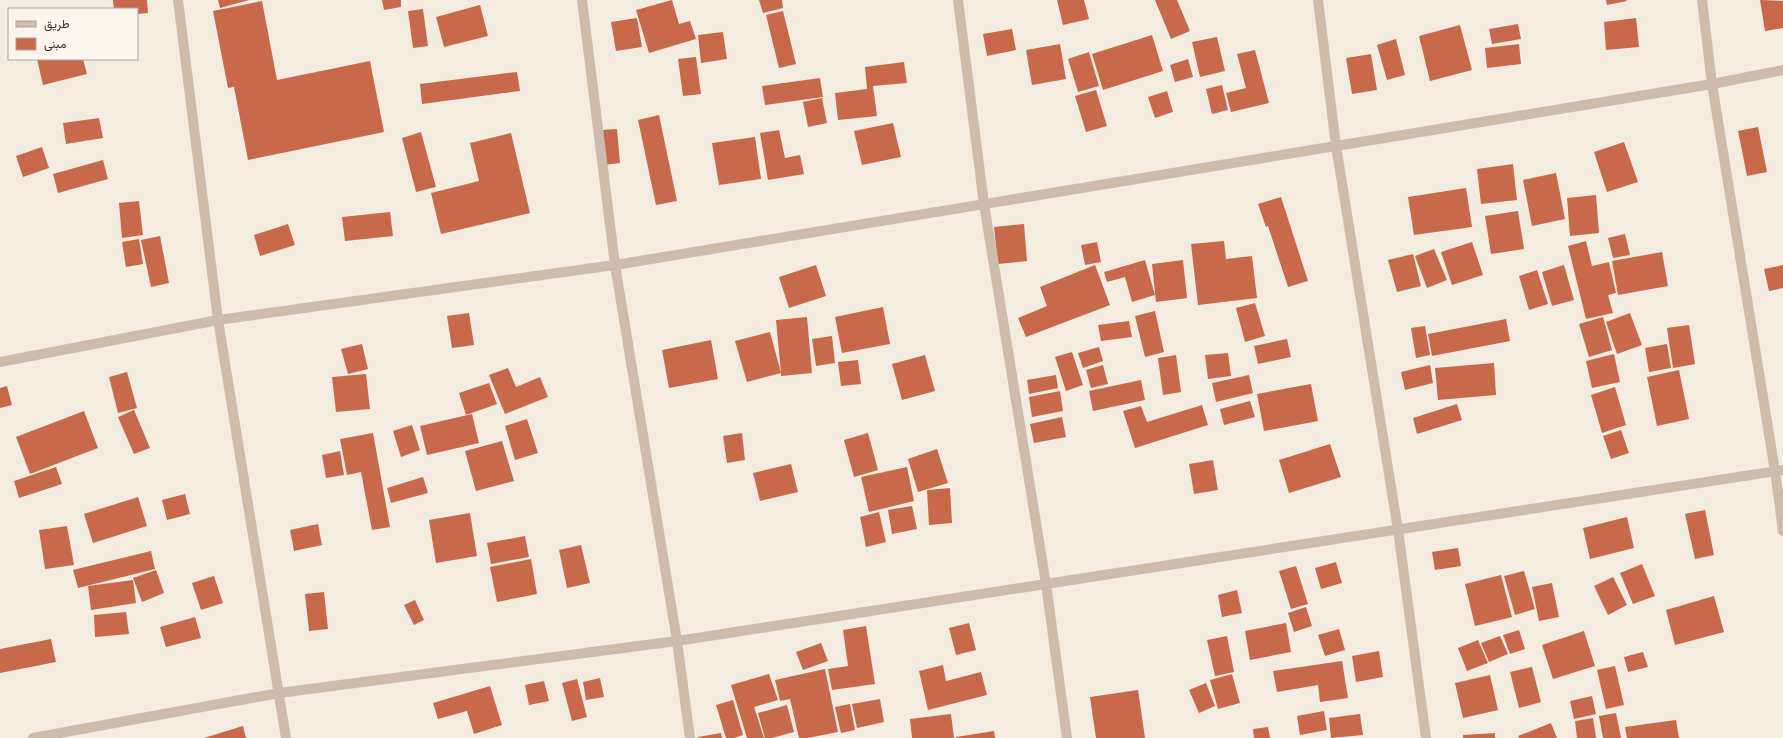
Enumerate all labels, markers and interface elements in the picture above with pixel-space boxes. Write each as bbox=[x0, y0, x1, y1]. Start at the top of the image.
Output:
legend bbox=[8, 8, 138, 60]
text: طريق bbox=[44, 17, 70, 32]
text: مبنى bbox=[44, 37, 66, 52]

